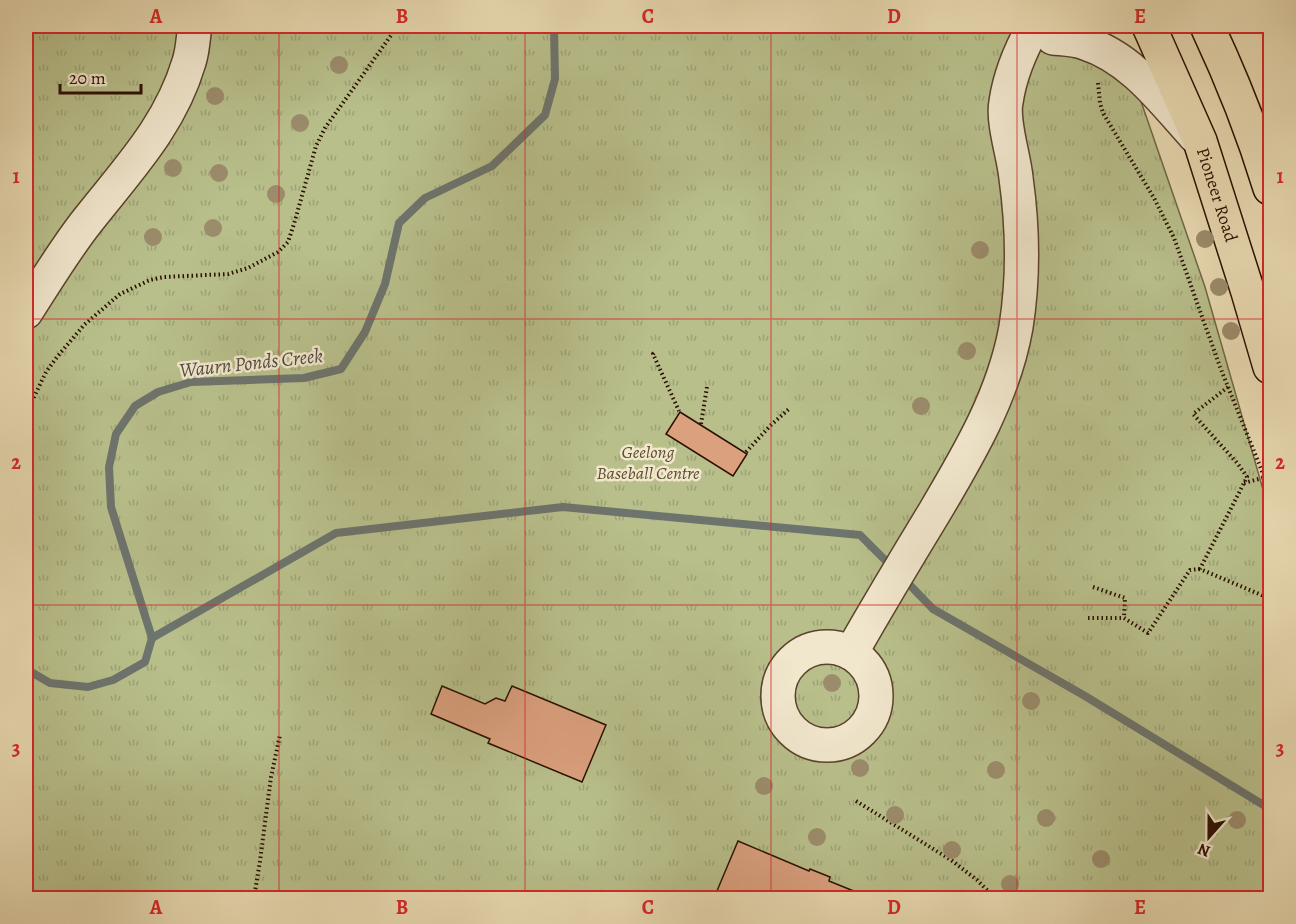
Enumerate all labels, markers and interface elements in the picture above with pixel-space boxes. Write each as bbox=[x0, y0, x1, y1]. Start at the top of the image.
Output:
text: A bbox=[149, 3, 163, 30]
text: B bbox=[396, 3, 408, 30]
text: C bbox=[642, 3, 654, 30]
text: D bbox=[887, 3, 901, 30]
text: E bbox=[1134, 3, 1146, 30]
scale bar bbox=[60, 57, 141, 95]
text: 20 m bbox=[69, 66, 106, 90]
street label: Pioneer Road bbox=[1191, 144, 1243, 245]
text: 1 bbox=[12, 163, 20, 190]
text: 1 bbox=[1276, 163, 1284, 190]
water label: Waurn Ponds Creek bbox=[178, 342, 324, 384]
park label: Geelong Baseball Centre bbox=[597, 440, 700, 485]
text: 2 bbox=[11, 449, 21, 476]
text: 2 bbox=[1275, 449, 1285, 476]
text: 3 bbox=[12, 735, 20, 762]
text: 3 bbox=[1276, 735, 1284, 762]
north arrow bbox=[1179, 807, 1239, 867]
text: N bbox=[1194, 838, 1213, 862]
text: A bbox=[149, 894, 163, 921]
text: B bbox=[396, 894, 408, 921]
text: C bbox=[642, 894, 654, 921]
text: D bbox=[887, 894, 901, 921]
text: E bbox=[1134, 894, 1146, 921]

